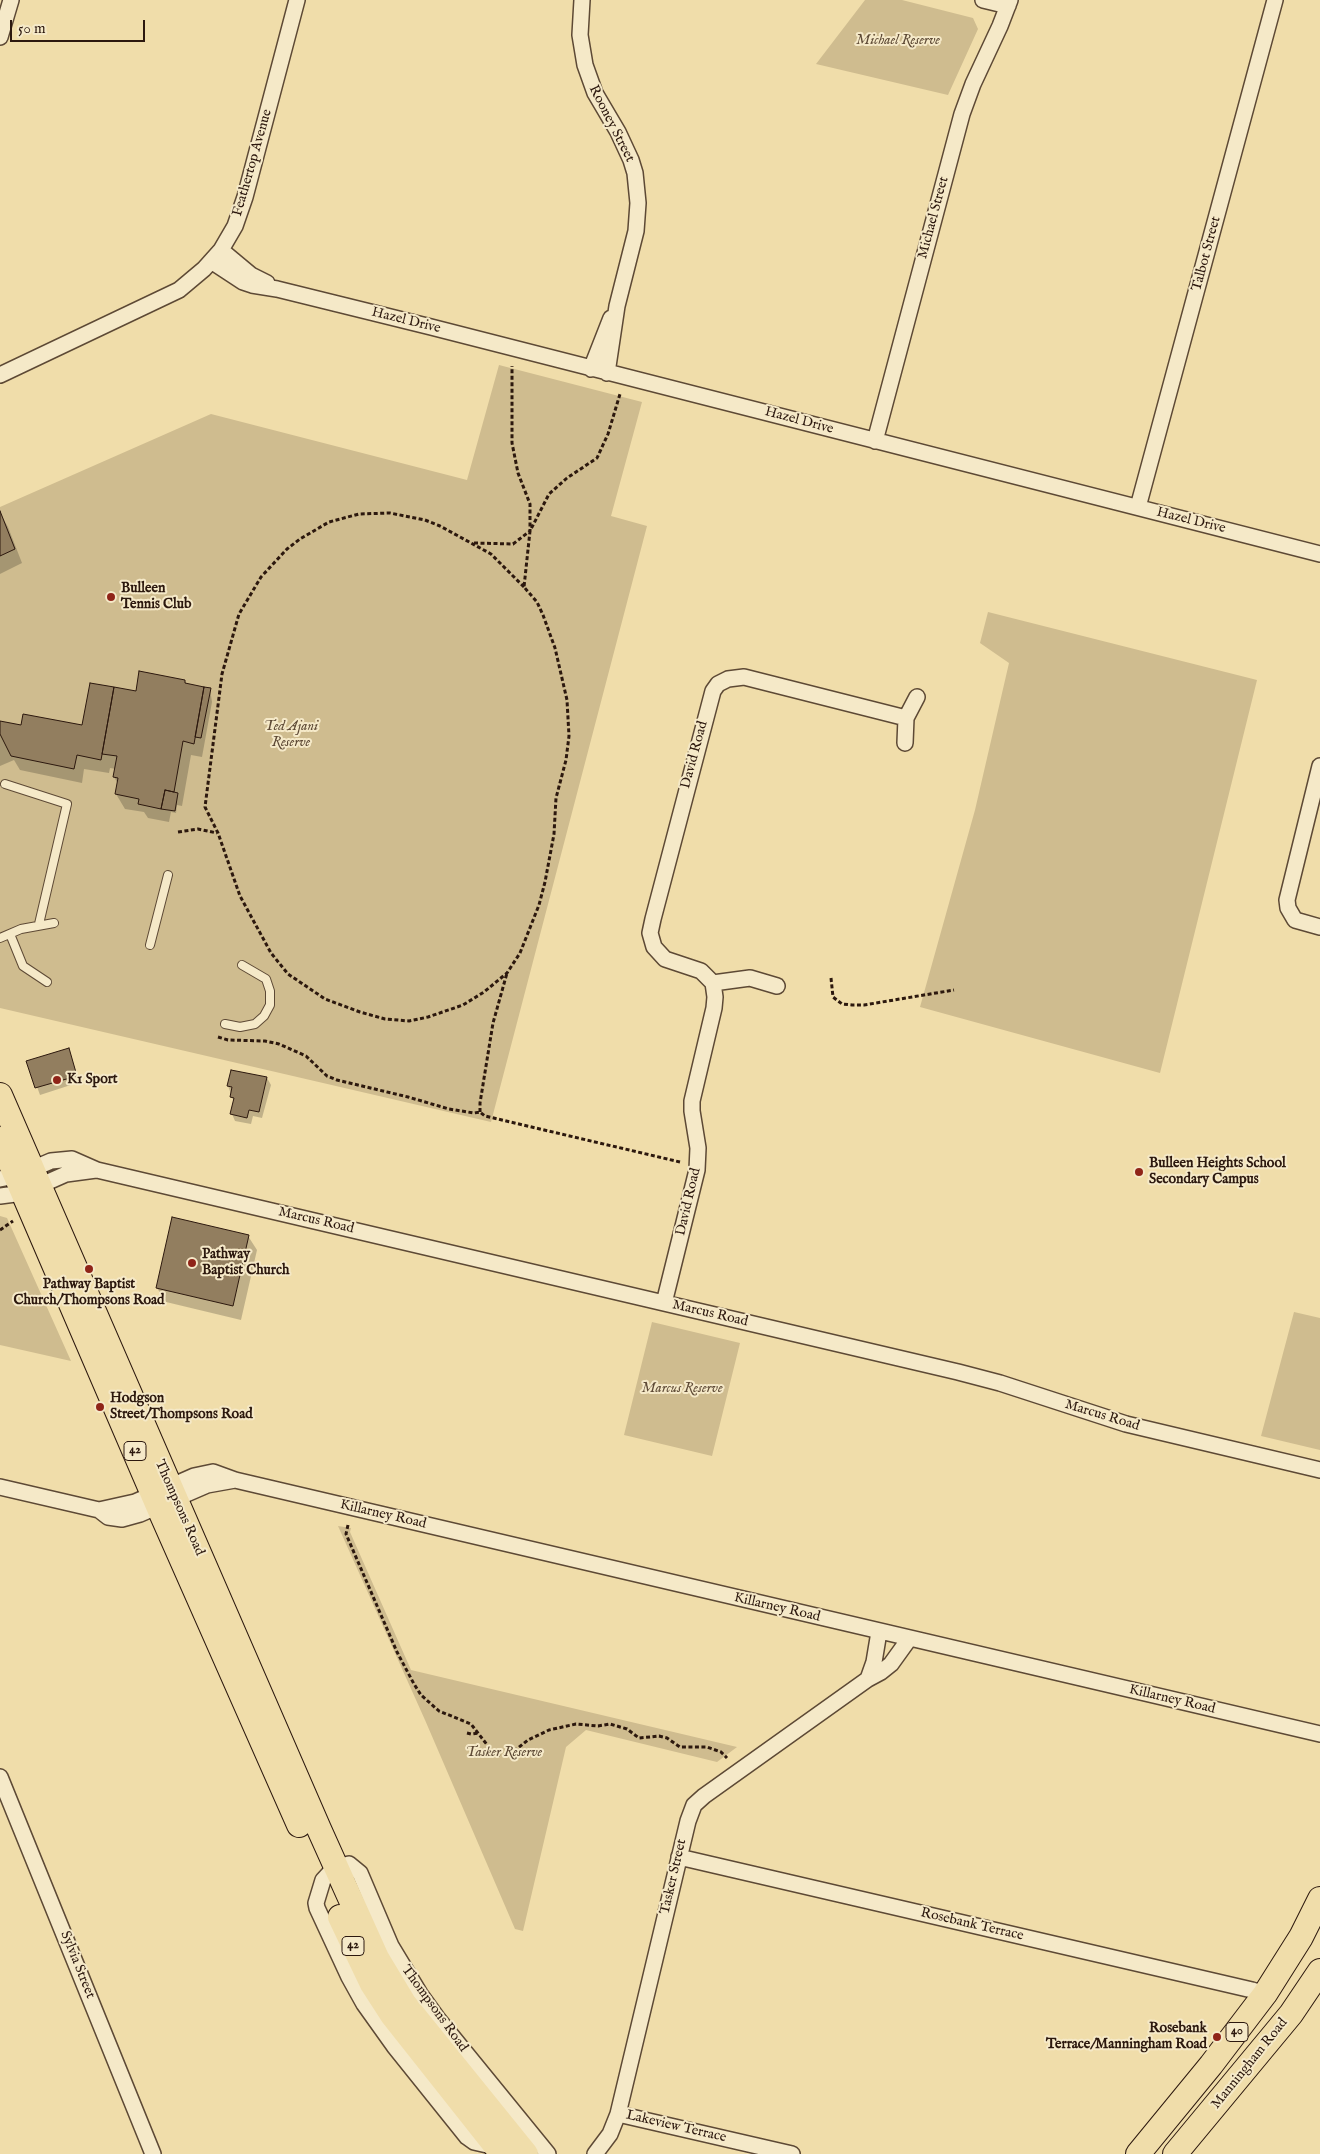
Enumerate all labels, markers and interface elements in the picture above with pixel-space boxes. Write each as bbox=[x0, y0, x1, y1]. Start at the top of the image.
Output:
scale bar bbox=[12, 10, 148, 42]
text: 50 m bbox=[18, 19, 46, 38]
park label: Michael Reserve bbox=[856, 33, 940, 49]
street label: Rooney Street bbox=[584, 83, 638, 165]
street label: Feathertop Avenue bbox=[230, 107, 276, 219]
street label: Michael Street bbox=[915, 175, 953, 261]
street label: Talbot Street bbox=[1189, 215, 1225, 293]
street label: Hazel Drive bbox=[370, 304, 442, 338]
street label: Hazel Drive bbox=[763, 404, 835, 438]
street label: Hazel Drive bbox=[1155, 504, 1227, 538]
place label: Bulleen Tennis Club bbox=[121, 581, 192, 614]
marker: Bulleen Tennis Club bbox=[105, 591, 117, 603]
park label: Ted Ajani Reserve bbox=[264, 719, 318, 752]
street label: David Road bbox=[678, 719, 712, 791]
place label: K1 Sport bbox=[67, 1072, 118, 1088]
marker: K1 Sport bbox=[51, 1074, 63, 1086]
place label: Bulleen Heights School Secondary Campus bbox=[1149, 1156, 1286, 1188]
street label: David Road bbox=[673, 1166, 705, 1238]
marker: Bulleen Heights School Secondary Campus bbox=[1133, 1166, 1145, 1178]
street label: Marcus Road bbox=[276, 1204, 356, 1238]
place label: Pathway Baptist Church bbox=[202, 1247, 289, 1280]
marker: Pathway Baptist Church bbox=[186, 1257, 198, 1269]
marker: Pathway Baptist Church/Thompsons Road bbox=[83, 1263, 95, 1275]
place label: Pathway Baptist Church/Thompsons Road bbox=[13, 1277, 165, 1310]
street label: Marcus Road bbox=[670, 1297, 750, 1331]
park label: Marcus Reserve bbox=[641, 1381, 723, 1397]
place label: Hodgson Street/Thompsons Road bbox=[110, 1391, 253, 1424]
street label: Marcus Road bbox=[1063, 1397, 1141, 1435]
marker: Hodgson Street/Thompsons Road bbox=[94, 1401, 106, 1413]
road number: 42 bbox=[124, 1442, 146, 1460]
street label: Thompsons Road bbox=[150, 1457, 208, 1559]
street label: Killarney Road bbox=[338, 1497, 428, 1533]
street label: Killarney Road bbox=[732, 1590, 822, 1626]
street label: Killarney Road bbox=[1127, 1682, 1217, 1718]
park label: Tasker Reserve bbox=[466, 1745, 542, 1761]
street label: Tasker Street bbox=[657, 1838, 691, 1916]
street label: Rosebank Terrace bbox=[919, 1905, 1025, 1945]
street label: Sylvia Street bbox=[56, 1929, 98, 2001]
road number: 42 bbox=[342, 1936, 364, 1955]
street label: Thompsons Road bbox=[397, 1962, 471, 2056]
street label: Manningham Road bbox=[1208, 2015, 1292, 2113]
place label: Rosebank Terrace/Manningham Road bbox=[1046, 2021, 1207, 2054]
road number: 40 bbox=[1226, 2022, 1248, 2041]
marker: Rosebank Terrace/Manningham Road bbox=[1211, 2031, 1223, 2043]
street label: Lakeview Terrace bbox=[624, 2107, 728, 2147]

